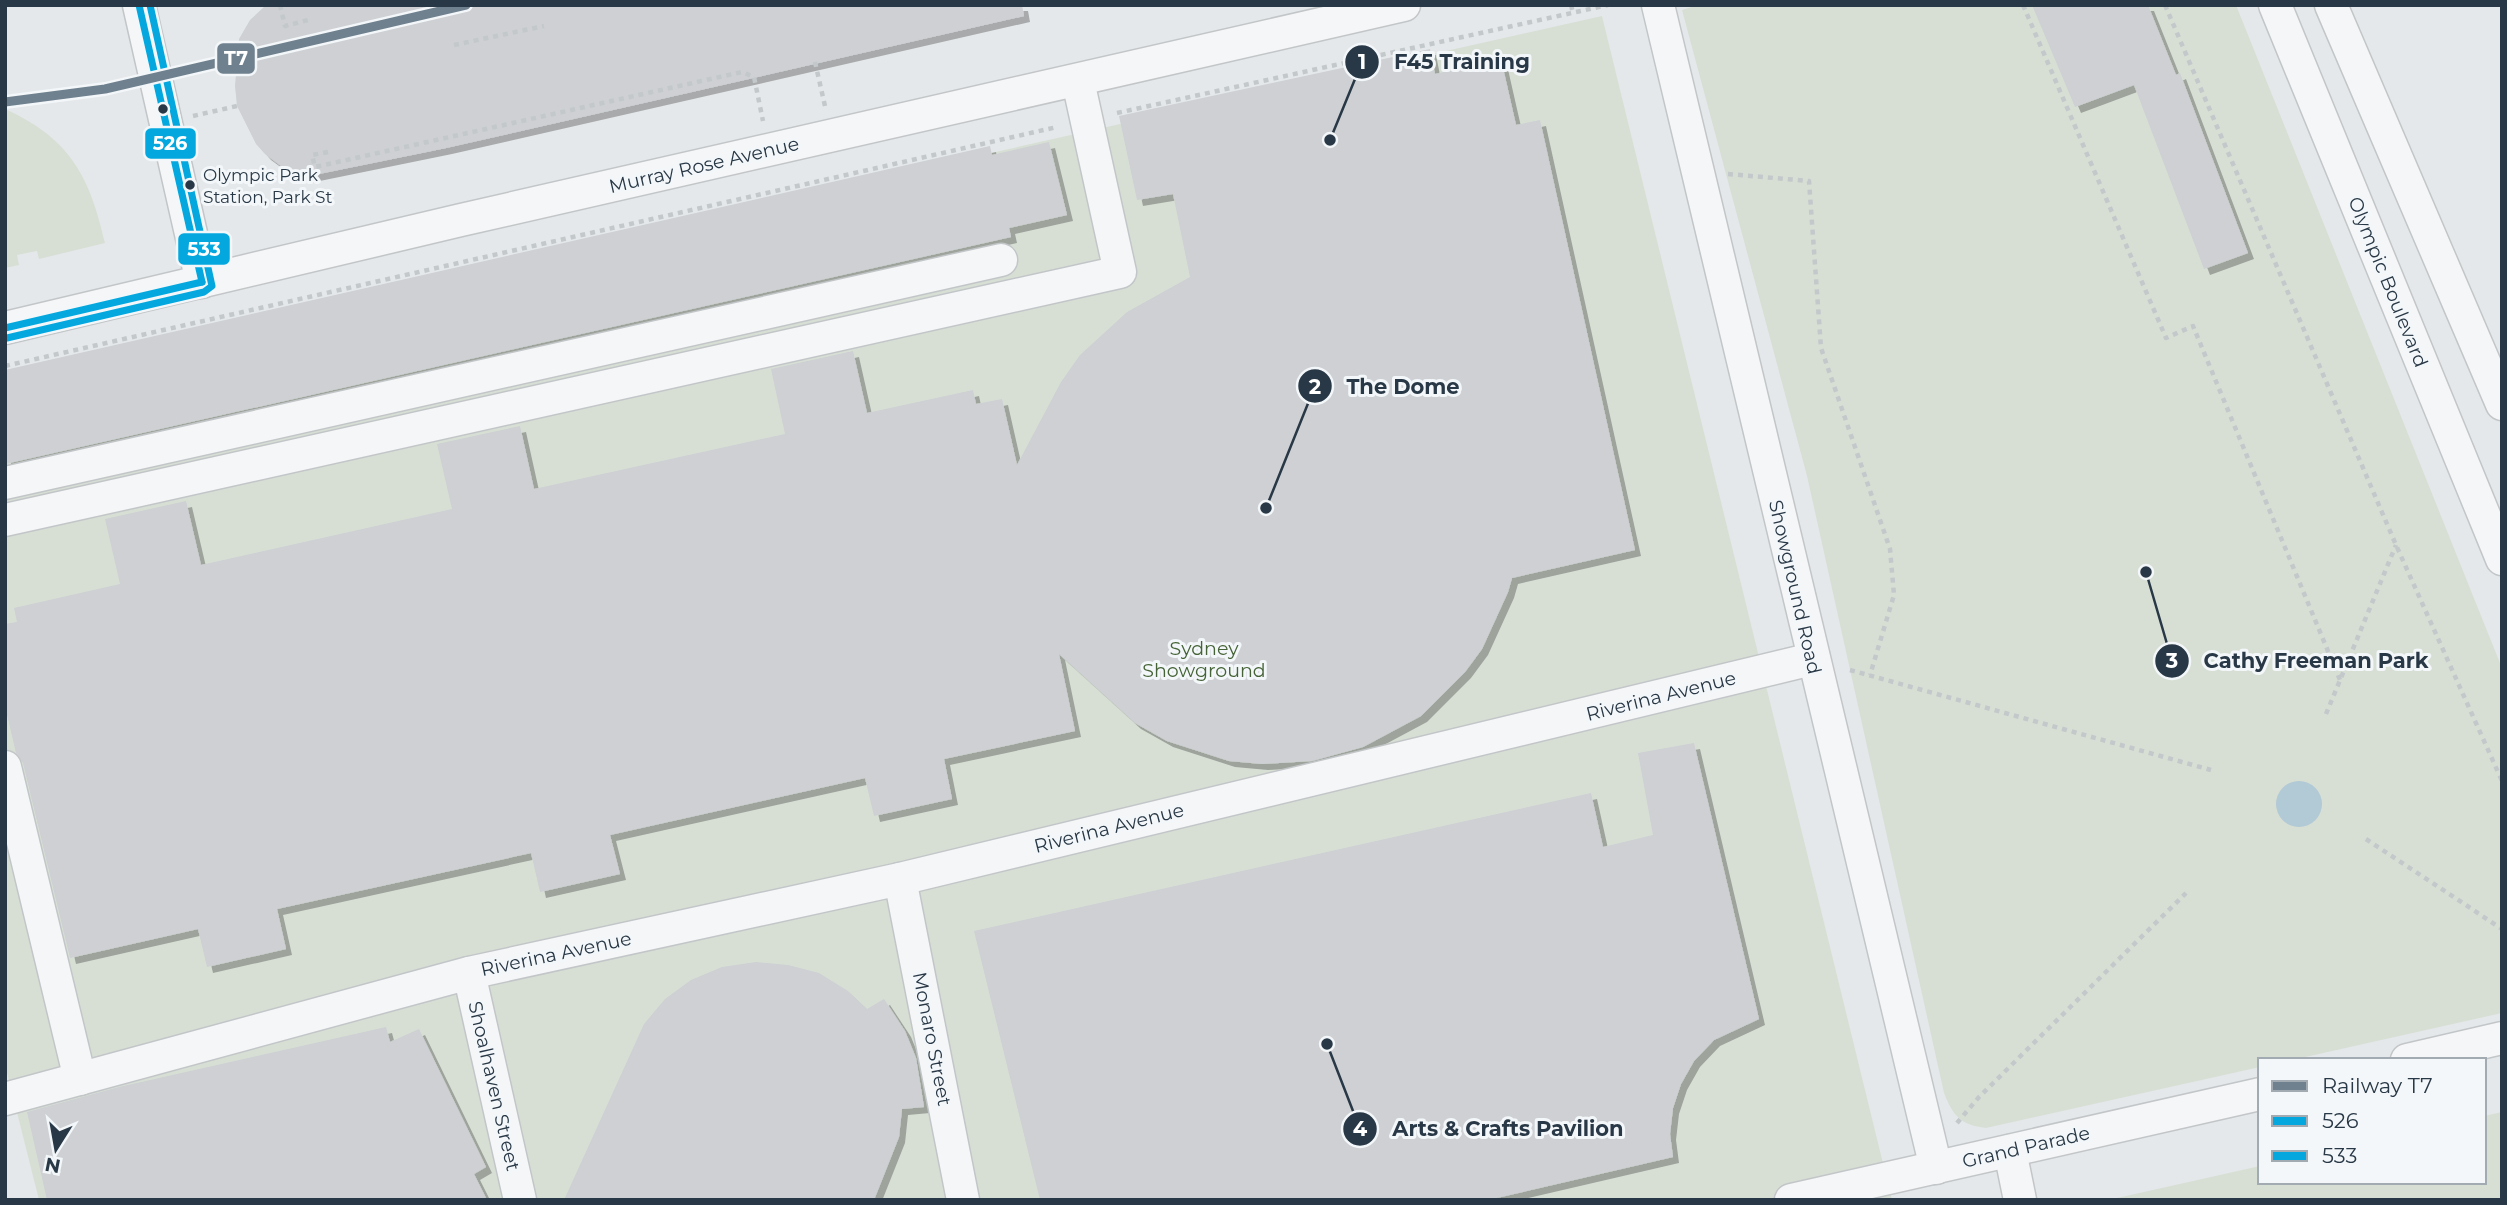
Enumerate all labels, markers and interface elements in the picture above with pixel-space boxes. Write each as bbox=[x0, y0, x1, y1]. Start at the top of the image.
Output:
callout: F45 Training bbox=[1345, 41, 1544, 83]
line badge: T7 bbox=[216, 42, 256, 75]
text: T7 bbox=[224, 47, 248, 70]
text: 1 bbox=[1358, 49, 1366, 74]
text: F45 Training bbox=[1394, 49, 1530, 74]
unlabelled marker bbox=[156, 102, 170, 116]
line badge: 526 bbox=[144, 127, 197, 160]
text: 526 bbox=[153, 132, 187, 155]
street label: Murray Rose Avenue bbox=[607, 132, 801, 198]
place label: Olympic Park Station, Park St bbox=[203, 165, 332, 207]
marker: Olympic Park Station, Park St bbox=[183, 178, 197, 192]
street label: Olympic Boulevard bbox=[2343, 193, 2433, 371]
line badge: 533 bbox=[177, 232, 231, 266]
text: 533 bbox=[187, 238, 221, 261]
callout: The Dome bbox=[1297, 365, 1473, 407]
text: 2 bbox=[1309, 374, 1321, 399]
text: The Dome bbox=[1346, 374, 1460, 399]
street label: Showground Road bbox=[1764, 498, 1826, 676]
park label: Sydney Showground bbox=[1142, 637, 1266, 682]
callout: Cathy Freeman Park bbox=[2155, 640, 2443, 682]
text: 3 bbox=[2165, 648, 2178, 673]
text: Cathy Freeman Park bbox=[2204, 648, 2429, 673]
street label: Riverina Avenue bbox=[1584, 666, 1738, 726]
street label: Riverina Avenue bbox=[1032, 798, 1186, 858]
street label: Riverina Avenue bbox=[478, 927, 634, 981]
street label: Monaro Street bbox=[908, 970, 956, 1108]
street label: Shoalhaven Street bbox=[463, 999, 525, 1173]
legend bbox=[2258, 1058, 2486, 1184]
text: Railway T7 bbox=[2322, 1073, 2433, 1098]
callout: Arts & Crafts Pavilion bbox=[1343, 1108, 1637, 1150]
text: 526 bbox=[2322, 1108, 2359, 1133]
north arrow bbox=[21, 1114, 91, 1184]
text: 4 bbox=[1353, 1116, 1368, 1141]
text: Arts & Crafts Pavilion bbox=[1391, 1116, 1624, 1141]
street label: Grand Parade bbox=[1960, 1121, 2092, 1173]
text: 533 bbox=[2322, 1143, 2357, 1168]
text: N bbox=[43, 1152, 63, 1178]

